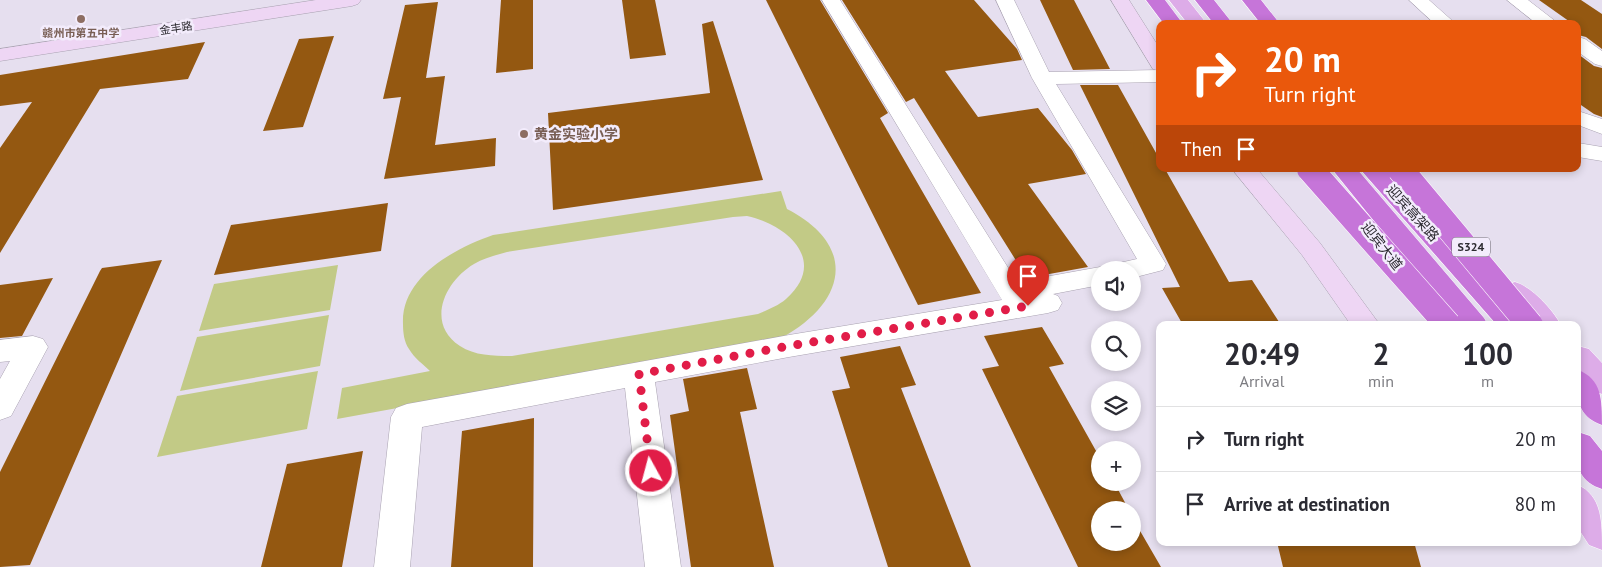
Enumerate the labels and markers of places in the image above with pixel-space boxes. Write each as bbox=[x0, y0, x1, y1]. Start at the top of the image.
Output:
marker: 赣州市第五中学 bbox=[75, 13, 87, 25]
place label: 赣州市第五中学 bbox=[43, 26, 120, 40]
place label: 黄金实验小学 bbox=[534, 125, 618, 143]
marker: 黄金实验小学 bbox=[518, 128, 530, 140]
pin bbox=[1007, 255, 1049, 306]

